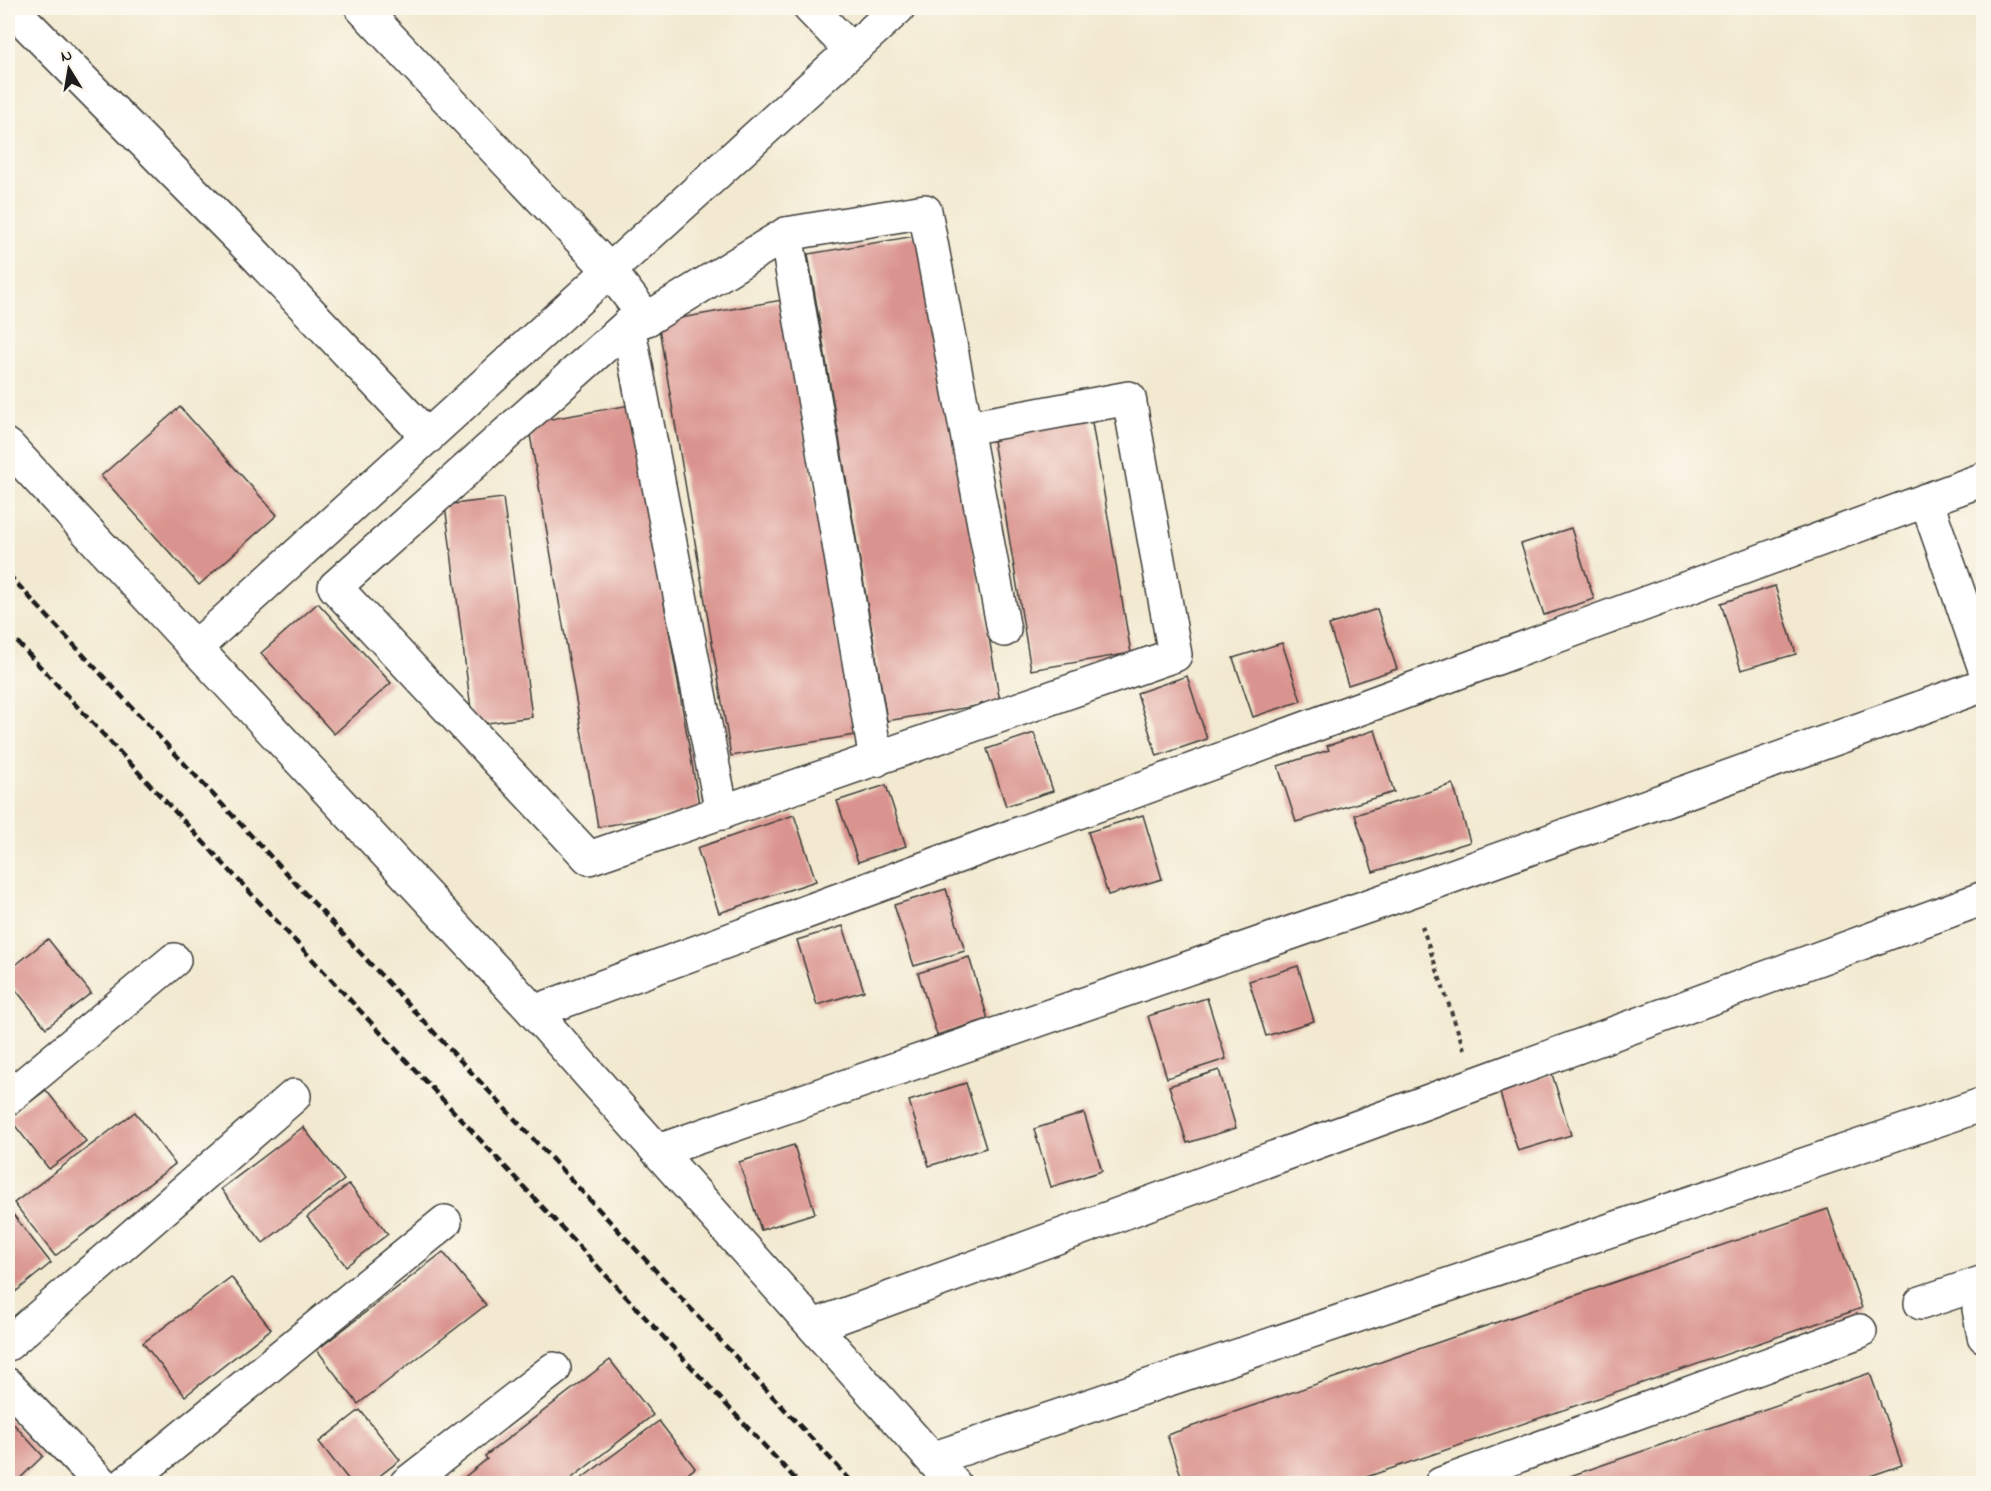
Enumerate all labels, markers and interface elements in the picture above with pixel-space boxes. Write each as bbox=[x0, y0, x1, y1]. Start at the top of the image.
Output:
north arrow bbox=[39, 39, 99, 99]
text: N bbox=[59, 43, 74, 69]

